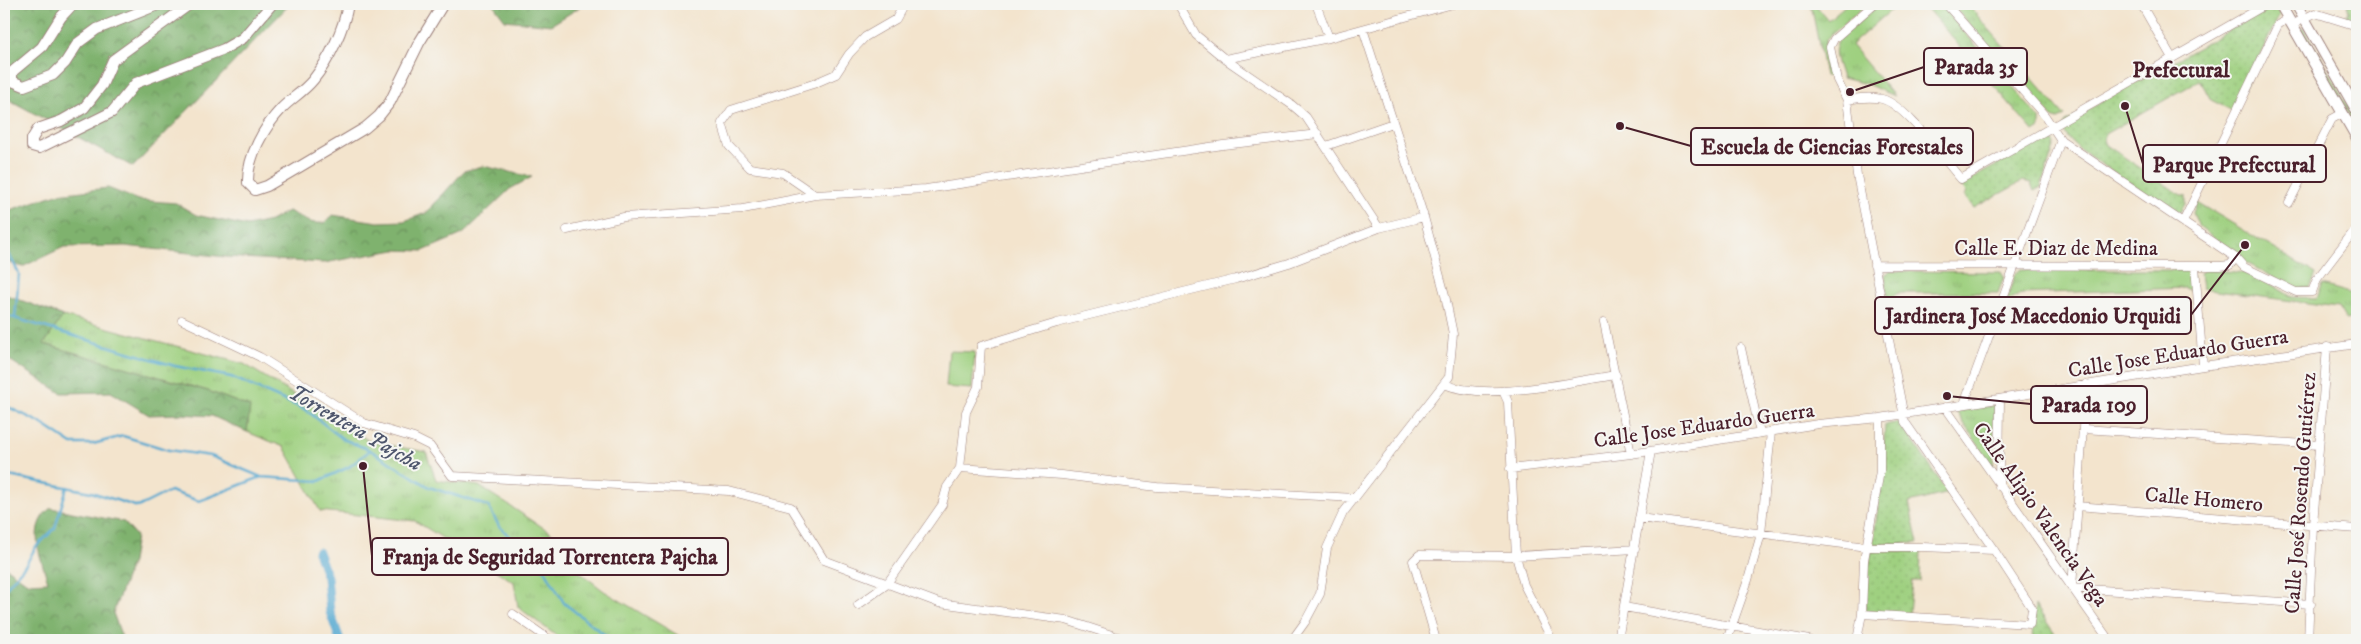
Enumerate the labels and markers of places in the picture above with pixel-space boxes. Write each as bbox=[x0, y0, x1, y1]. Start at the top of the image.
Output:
callout: Parada 35 bbox=[1924, 48, 2027, 85]
callout: Escuela de Ciencias Forestales bbox=[1691, 128, 1973, 165]
callout: Parque Prefectural bbox=[2143, 145, 2326, 182]
callout: Jardinera José Macedonio Urquidi bbox=[1875, 297, 2191, 334]
callout: Parada 109 bbox=[2031, 386, 2147, 423]
callout: Franja de Seguridad Torrentera Pajcha bbox=[372, 538, 728, 575]

